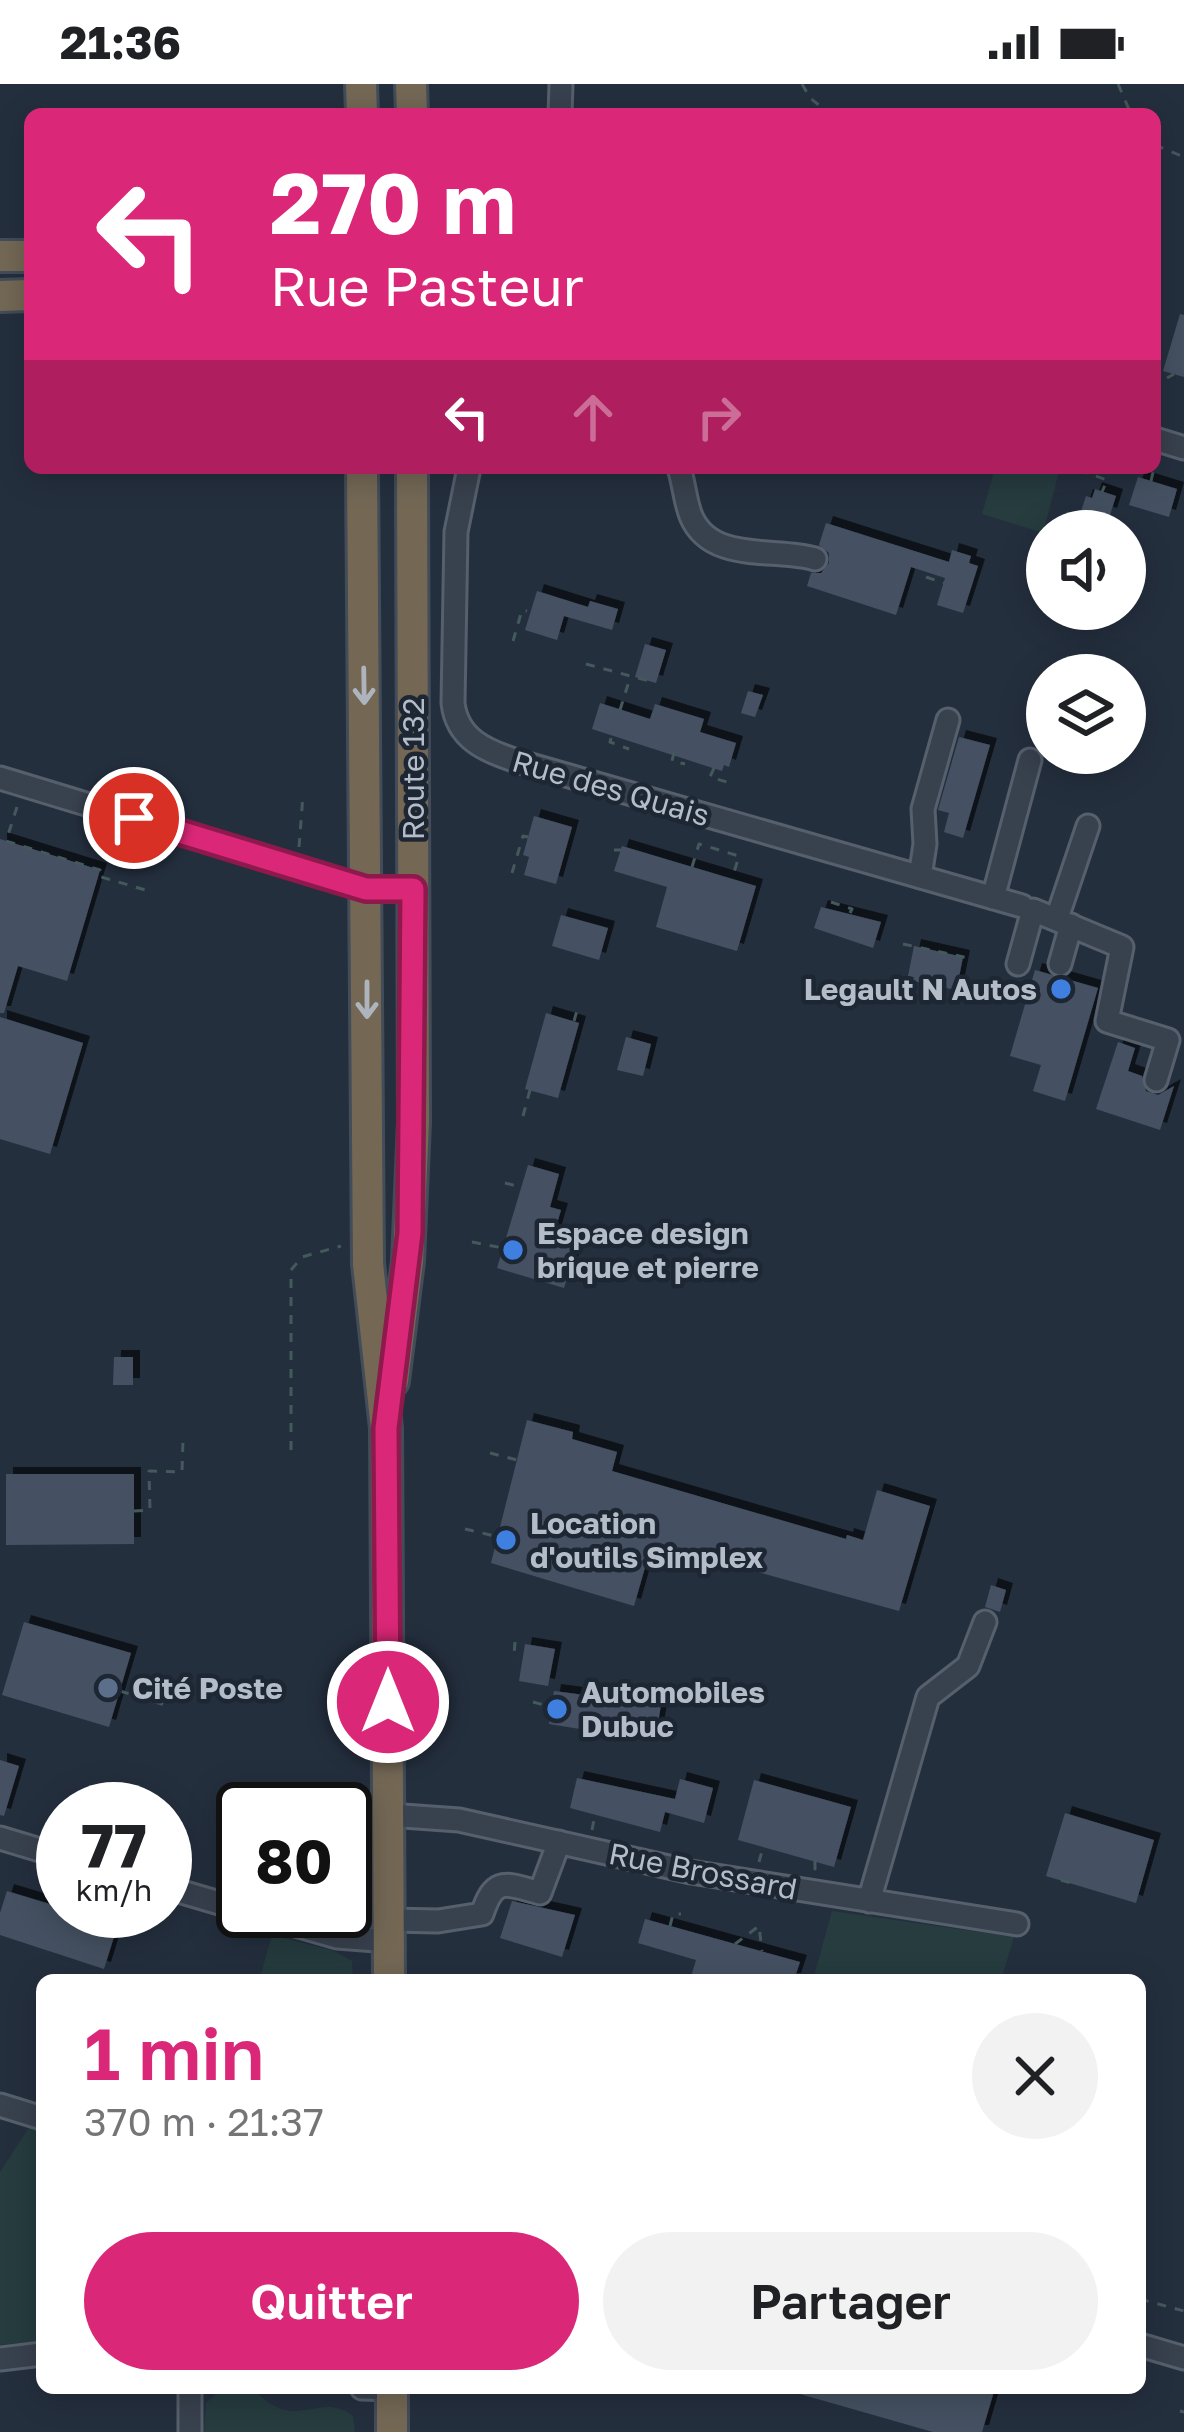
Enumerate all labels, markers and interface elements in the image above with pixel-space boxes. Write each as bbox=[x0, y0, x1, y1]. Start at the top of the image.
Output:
text: 21:36 bbox=[60, 15, 181, 69]
text: 270 m bbox=[270, 152, 516, 252]
icon: left bbox=[72, 156, 228, 312]
text: Rue Pasteur bbox=[270, 253, 584, 318]
icon: left bbox=[434, 384, 500, 450]
icon: ahead bbox=[560, 384, 626, 450]
icon: right bbox=[686, 384, 752, 450]
map controls bbox=[1026, 510, 1146, 774]
button: sound bbox=[1026, 510, 1146, 630]
button: layers bbox=[1026, 654, 1146, 774]
one-way arrow bbox=[353, 666, 375, 705]
street label: Route 132 bbox=[395, 698, 431, 840]
street label: Rue des Quais bbox=[508, 743, 714, 833]
pin bbox=[83, 767, 185, 869]
icon: arrive bbox=[101, 785, 167, 851]
place label: Legault N Autos bbox=[804, 971, 1037, 1007]
marker: Legault N Autos bbox=[1048, 976, 1074, 1002]
one-way arrow bbox=[356, 980, 378, 1019]
place label: Espace design brique et pierre bbox=[537, 1215, 759, 1285]
marker: Espace design brique et pierre bbox=[500, 1237, 526, 1263]
place label: Location d'outils Simplex bbox=[530, 1505, 764, 1575]
marker: Location d'outils Simplex bbox=[493, 1527, 519, 1553]
position arrow bbox=[325, 1639, 451, 1765]
place label: Cité Poste bbox=[132, 1670, 283, 1706]
place label: Automobiles Dubuc bbox=[581, 1674, 765, 1744]
marker: Cité Poste bbox=[95, 1675, 121, 1701]
marker: Automobiles Dubuc bbox=[544, 1696, 570, 1722]
speed limit sign: 80 bbox=[216, 1782, 372, 1938]
text: 77 bbox=[81, 1809, 147, 1881]
street label: Rue Brossard bbox=[606, 1835, 800, 1907]
text: km/h bbox=[76, 1872, 152, 1908]
text: 1 min bbox=[84, 2009, 264, 2096]
button: close bbox=[972, 2013, 1098, 2139]
text: 370 m · 21:37 bbox=[84, 2098, 324, 2145]
button: Quitter bbox=[84, 2232, 579, 2370]
button: Partager bbox=[603, 2232, 1098, 2370]

